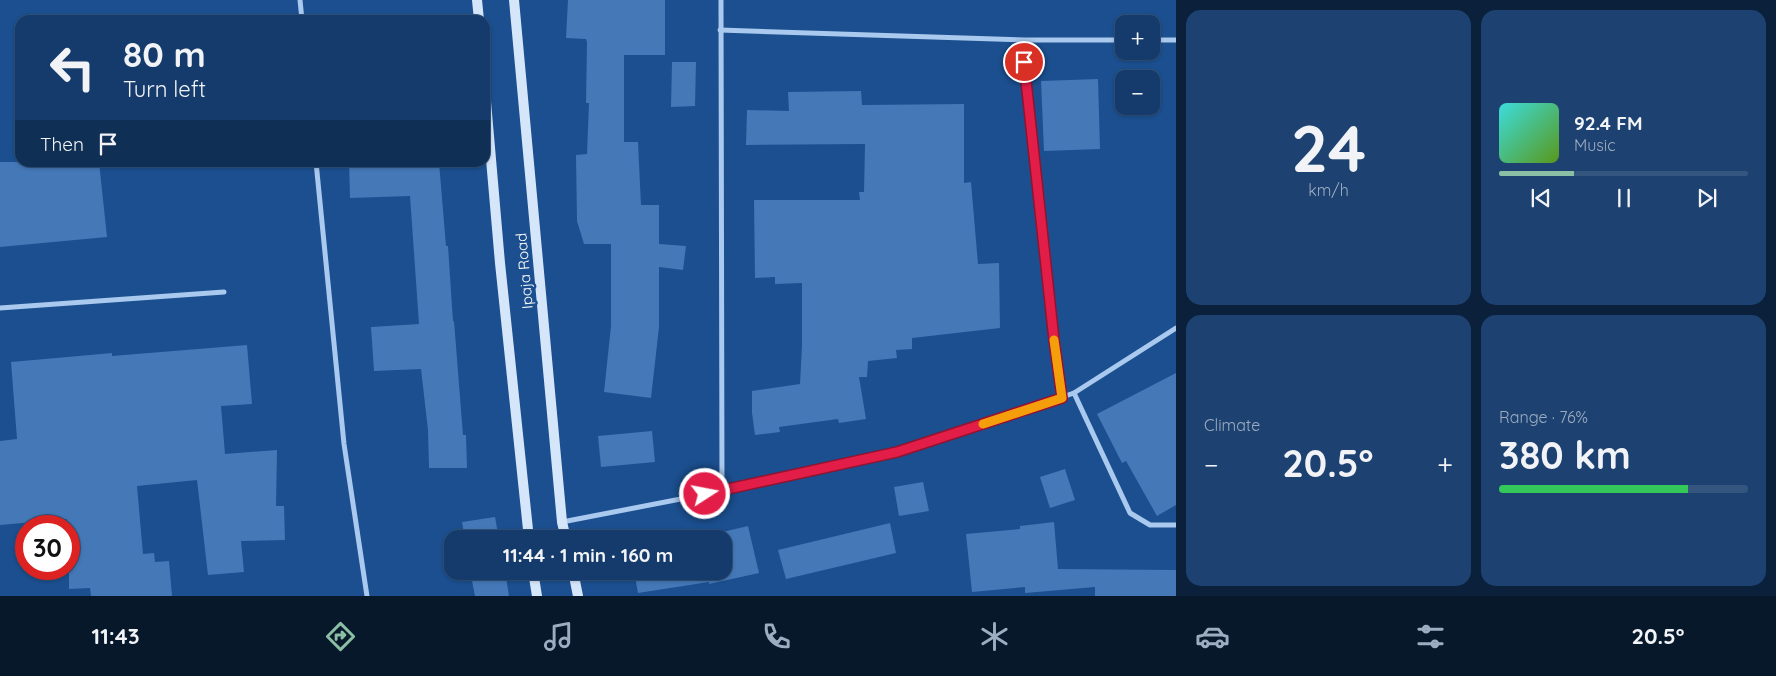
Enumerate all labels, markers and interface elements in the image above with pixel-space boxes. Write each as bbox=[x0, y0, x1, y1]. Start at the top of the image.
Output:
map controls bbox=[1115, 15, 1160, 115]
button: + bbox=[1115, 15, 1160, 60]
text: 80 m bbox=[123, 32, 206, 76]
icon: left bbox=[40, 35, 105, 100]
pin bbox=[1003, 41, 1045, 83]
icon: arrive bbox=[1010, 48, 1038, 76]
button: − bbox=[1115, 70, 1160, 115]
text: Turn left bbox=[123, 75, 206, 103]
text: 24 bbox=[1291, 107, 1366, 188]
text: 92.4 FM bbox=[1574, 111, 1643, 135]
icon: arrive bbox=[94, 130, 122, 158]
text: Then bbox=[40, 132, 84, 156]
text: Music bbox=[1574, 135, 1616, 155]
text: km/h bbox=[1308, 180, 1349, 200]
icon: previous bbox=[1527, 184, 1555, 212]
icon: pause bbox=[1610, 184, 1638, 212]
icon: next bbox=[1693, 184, 1721, 212]
street label: Ipaja Road bbox=[511, 232, 537, 310]
text: Range · 76% bbox=[1499, 407, 1588, 427]
text: Climate bbox=[1204, 415, 1260, 435]
text: 380 km bbox=[1499, 431, 1631, 479]
text: 20.5° bbox=[1282, 439, 1374, 487]
text: − bbox=[1204, 447, 1219, 482]
text: + bbox=[1437, 447, 1453, 482]
position arrow bbox=[678, 467, 730, 519]
speed limit sign: 30 bbox=[15, 515, 80, 580]
text: 11:44 · 1 min · 160 m bbox=[503, 543, 673, 567]
icon: directions bbox=[323, 619, 358, 654]
icon: music bbox=[541, 619, 576, 654]
icon: phone bbox=[759, 619, 794, 654]
icon: climate bbox=[977, 619, 1012, 654]
icon: car bbox=[1195, 619, 1230, 654]
icon: filters bbox=[1413, 619, 1448, 654]
text: 11:43 bbox=[92, 622, 139, 650]
text: 20.5° bbox=[1632, 622, 1684, 650]

